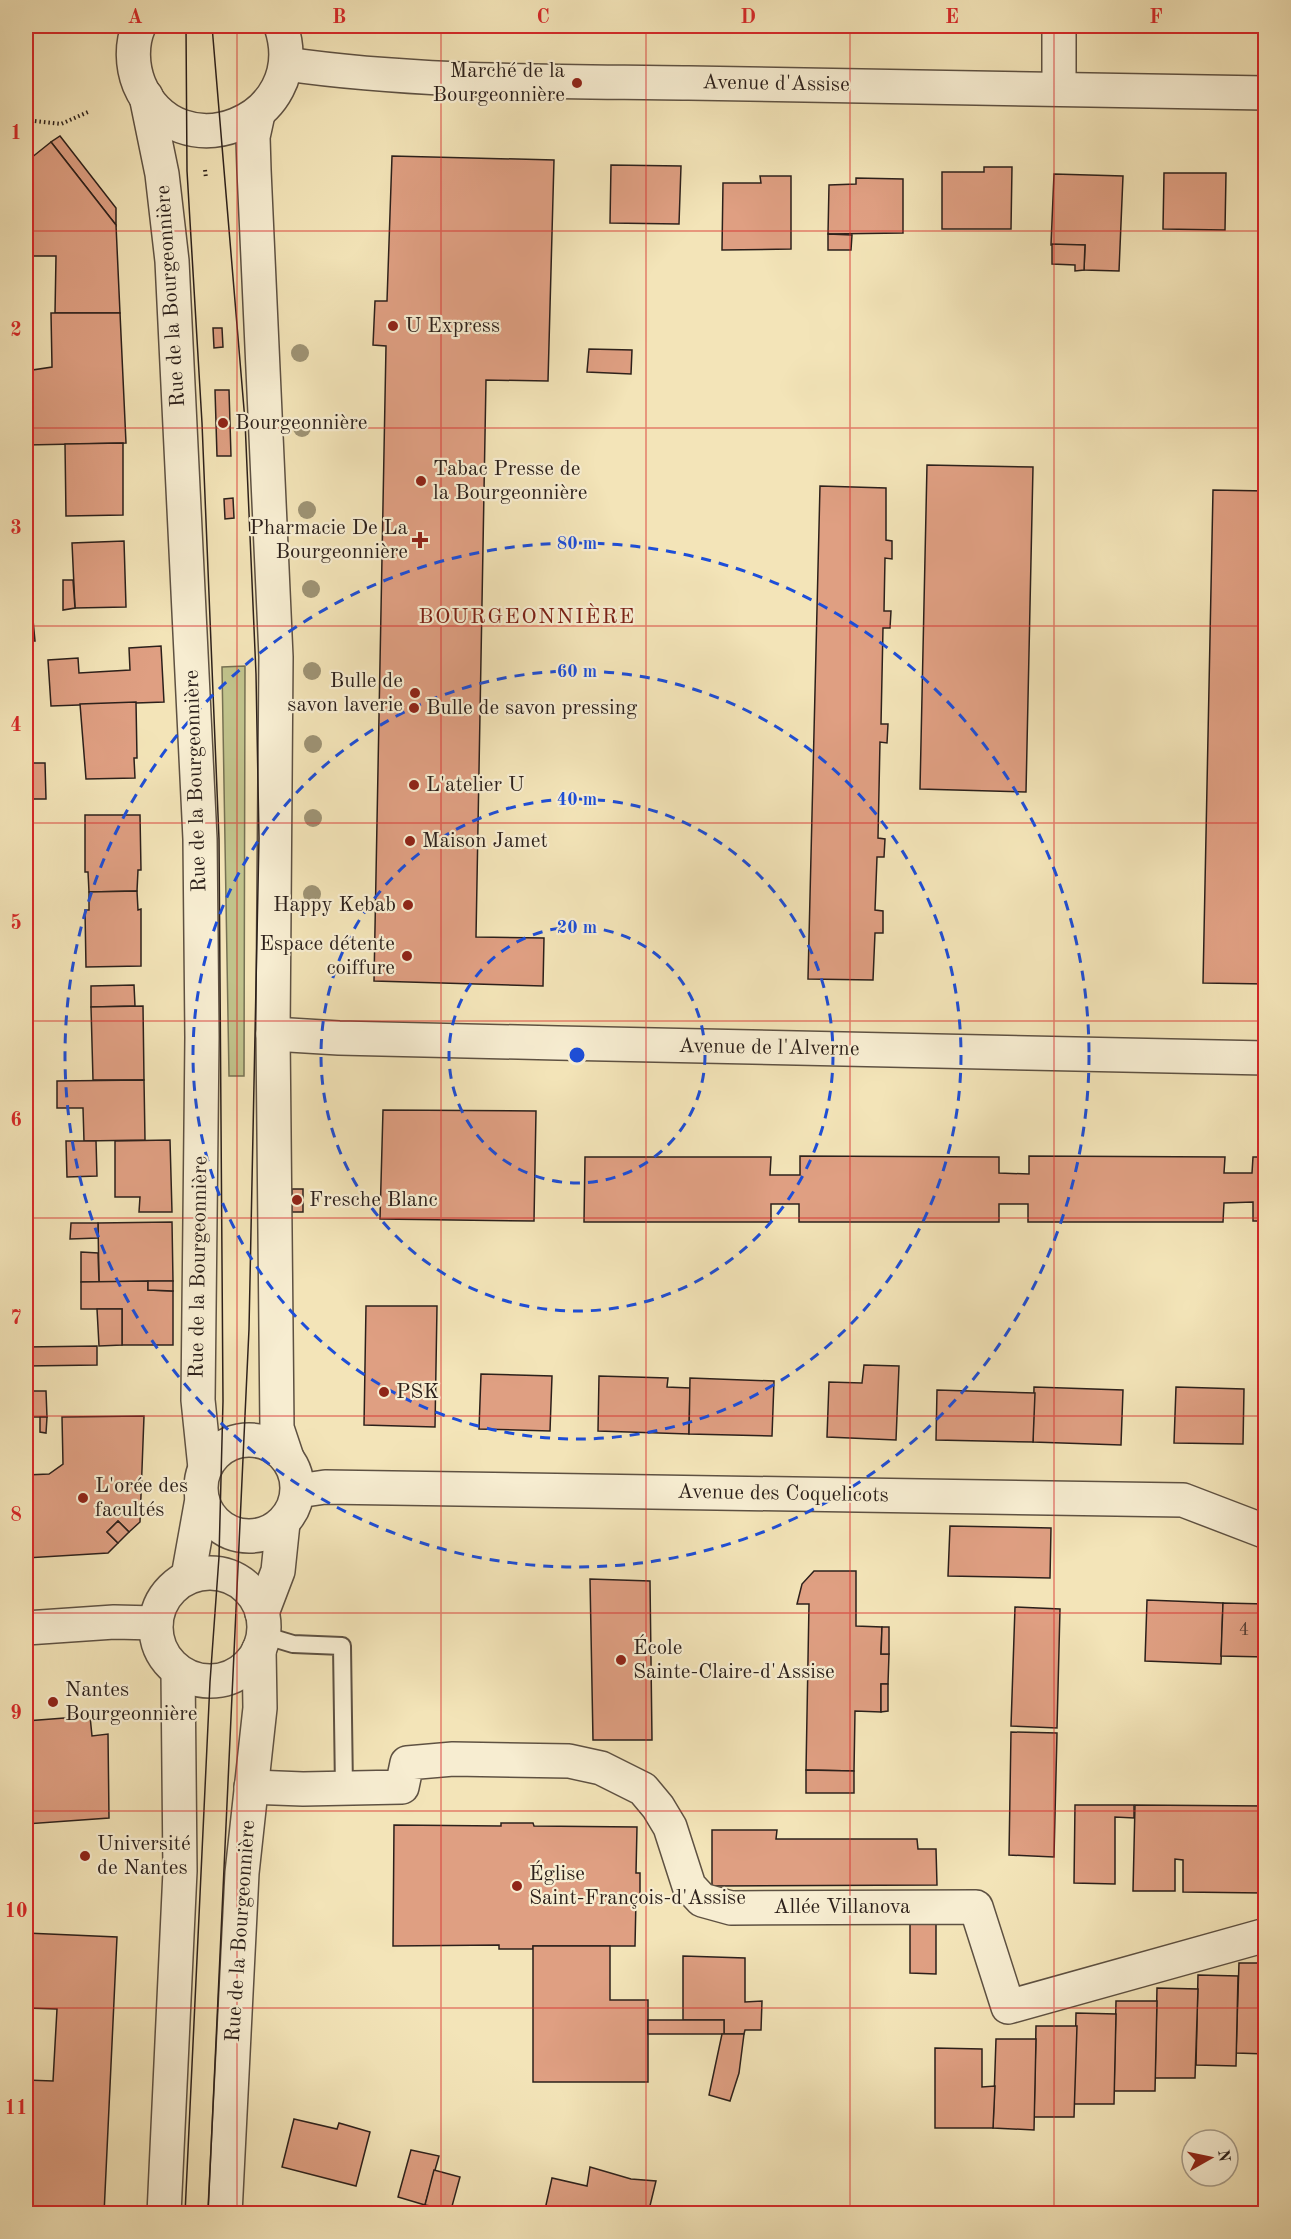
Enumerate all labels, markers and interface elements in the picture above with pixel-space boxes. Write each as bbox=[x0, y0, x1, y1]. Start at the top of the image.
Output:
text: A bbox=[127, 8, 143, 28]
text: B bbox=[332, 8, 346, 28]
text: C bbox=[536, 8, 550, 28]
text: D bbox=[740, 8, 756, 28]
text: E bbox=[945, 8, 959, 28]
text: F bbox=[1149, 8, 1163, 28]
place label: Marché de la Bourgeonnière bbox=[433, 61, 565, 106]
street label: Avenue d'Assise bbox=[702, 72, 850, 96]
marker: Marché de la Bourgeonnière bbox=[570, 76, 584, 90]
text: 1 bbox=[10, 124, 22, 144]
street label: Rue de la Bourgeonnière bbox=[153, 184, 189, 408]
place label: U Express bbox=[405, 316, 500, 337]
marker: U Express bbox=[386, 319, 400, 333]
text: 2 bbox=[10, 321, 22, 341]
place label: Bourgeonnière bbox=[235, 413, 367, 434]
marker: Bourgeonnière bbox=[216, 416, 230, 430]
place label: Tabac Presse de la Bourgeonnière bbox=[433, 459, 587, 504]
marker: Tabac Presse de la Bourgeonnière bbox=[414, 474, 428, 488]
place label: Pharmacie De La Bourgeonnière bbox=[250, 518, 408, 563]
text: 3 bbox=[10, 519, 22, 539]
marker: Pharmacie De La Bourgeonnière bbox=[413, 533, 427, 547]
text: 80 m bbox=[557, 535, 597, 553]
district label: BOURGEONNIÈRE bbox=[418, 603, 636, 628]
text: 60 m bbox=[557, 663, 597, 681]
street label: Rue de la Bourgeonnière bbox=[182, 669, 210, 893]
place label: Bulle de savon laverie bbox=[287, 671, 403, 716]
marker: Bulle de savon laverie bbox=[408, 686, 422, 700]
place label: Bulle de savon pressing bbox=[426, 698, 638, 719]
marker: Bulle de savon pressing bbox=[407, 701, 421, 715]
text: 4 bbox=[10, 716, 22, 736]
place label: L'atelier U bbox=[426, 775, 524, 796]
marker: L'atelier U bbox=[407, 778, 421, 792]
text: 40 m bbox=[557, 791, 597, 809]
place label: Maison Jamet bbox=[422, 831, 548, 852]
marker: Maison Jamet bbox=[403, 834, 417, 848]
place label: Happy Kebab bbox=[273, 895, 396, 916]
marker: Happy Kebab bbox=[401, 898, 415, 912]
text: 5 bbox=[10, 913, 22, 934]
text: 20 m bbox=[557, 919, 597, 937]
place label: Espace détente coiffure bbox=[259, 934, 395, 979]
marker: Espace détente coiffure bbox=[400, 949, 414, 963]
street label: Avenue de l'Alverne bbox=[678, 1036, 860, 1060]
centre of rings bbox=[567, 1045, 587, 1065]
text: 6 bbox=[10, 1111, 22, 1131]
street label: Rue de la Bourgeonnière bbox=[187, 1156, 211, 1378]
place label: Fresche Blanc bbox=[309, 1190, 438, 1211]
marker: Fresche Blanc bbox=[290, 1193, 304, 1207]
text: 7 bbox=[10, 1309, 22, 1329]
place label: PSK bbox=[396, 1382, 439, 1403]
marker: PSK bbox=[377, 1385, 391, 1399]
place label: L'orée des facultés bbox=[95, 1476, 188, 1521]
street label: Avenue des Coquelicots bbox=[677, 1482, 889, 1506]
marker: L'orée des facultés bbox=[76, 1491, 90, 1505]
text: 8 bbox=[10, 1506, 22, 1526]
house number: 4 bbox=[1239, 1621, 1249, 1639]
place label: École Sainte-Claire-d'Assise bbox=[633, 1634, 835, 1683]
marker: École Sainte-Claire-d'Assise bbox=[614, 1653, 628, 1667]
place label: Nantes Bourgeonnière bbox=[65, 1680, 197, 1725]
marker: Nantes Bourgeonnière bbox=[46, 1695, 60, 1709]
text: 9 bbox=[10, 1704, 22, 1724]
street label: Rue de la Bourgeonnière bbox=[223, 1819, 259, 2043]
place label: Université de Nantes bbox=[97, 1834, 191, 1879]
marker: Université de Nantes bbox=[78, 1849, 92, 1863]
place label: Église Saint-François-d'Assise bbox=[529, 1860, 746, 1909]
marker: Église Saint-François-d'Assise bbox=[510, 1879, 524, 1893]
street label: Allée Villanova bbox=[774, 1897, 910, 1918]
text: 10 bbox=[4, 1902, 28, 1922]
text: 11 bbox=[4, 2099, 28, 2119]
north arrow bbox=[1180, 2128, 1240, 2188]
text: N bbox=[1214, 2149, 1232, 2164]

